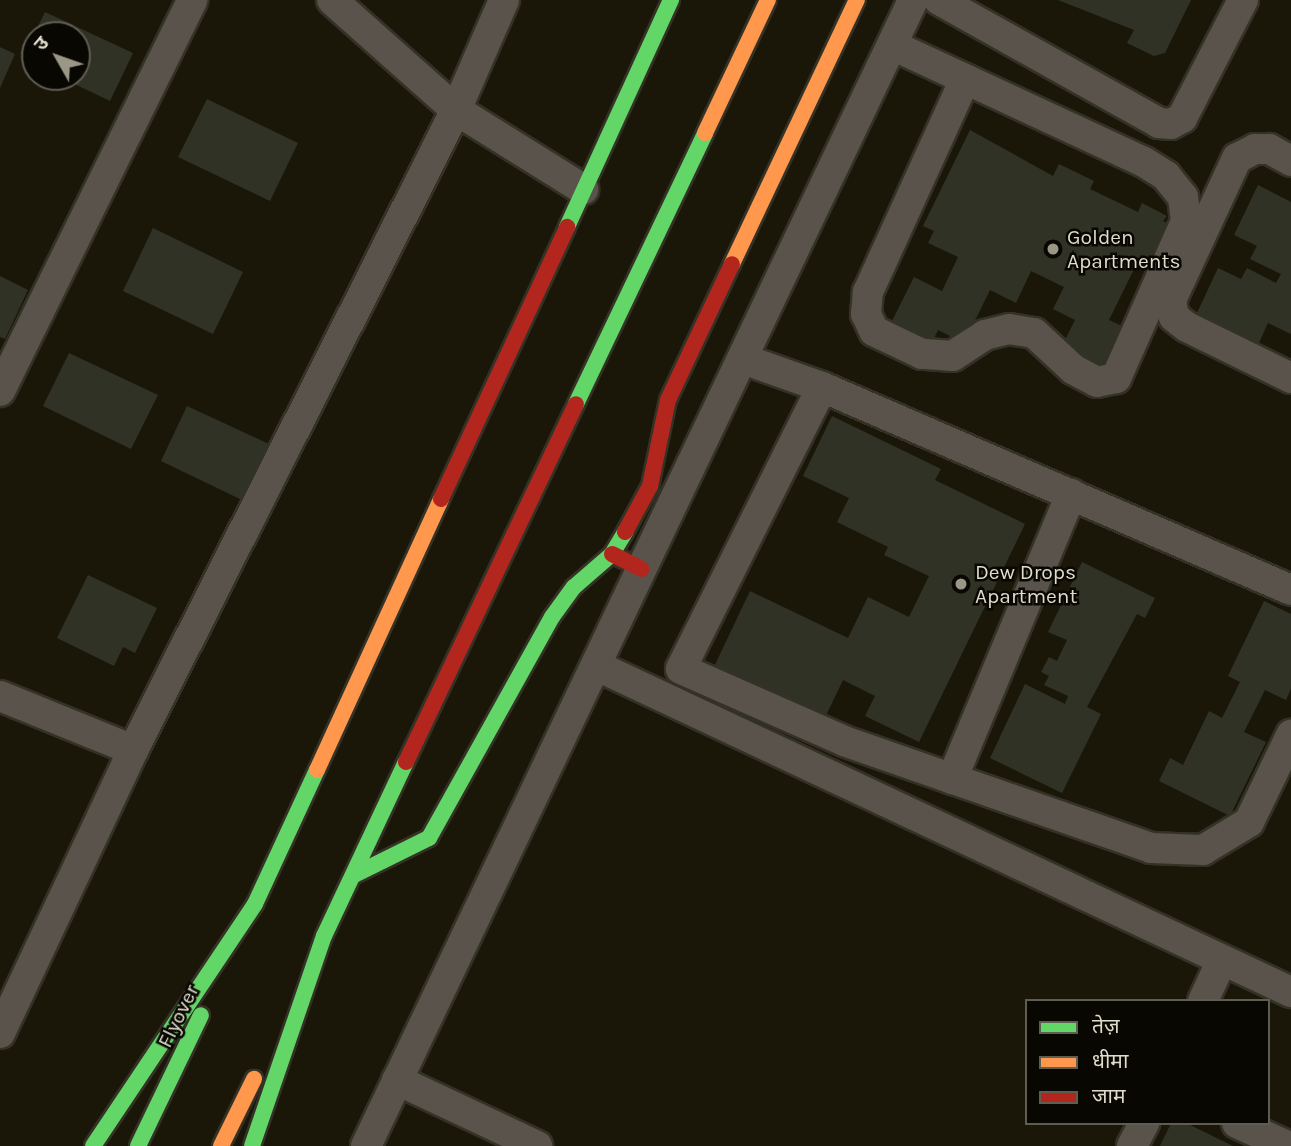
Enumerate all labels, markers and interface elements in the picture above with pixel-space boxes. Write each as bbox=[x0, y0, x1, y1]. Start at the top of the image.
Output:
north arrow bbox=[21, 21, 91, 91]
text: उ bbox=[29, 32, 53, 55]
place label: Golden Apartments bbox=[1067, 224, 1180, 274]
marker: Golden Apartments bbox=[1045, 241, 1061, 257]
place label: Dew Drops Apartment bbox=[975, 559, 1077, 609]
marker: Dew Drops Apartment bbox=[953, 576, 969, 592]
street label: Flyover bbox=[152, 980, 204, 1052]
legend bbox=[1025, 999, 1270, 1125]
text: तेज़ bbox=[1092, 1014, 1120, 1038]
text: धीमा bbox=[1092, 1049, 1128, 1073]
text: जाम bbox=[1092, 1084, 1126, 1108]

